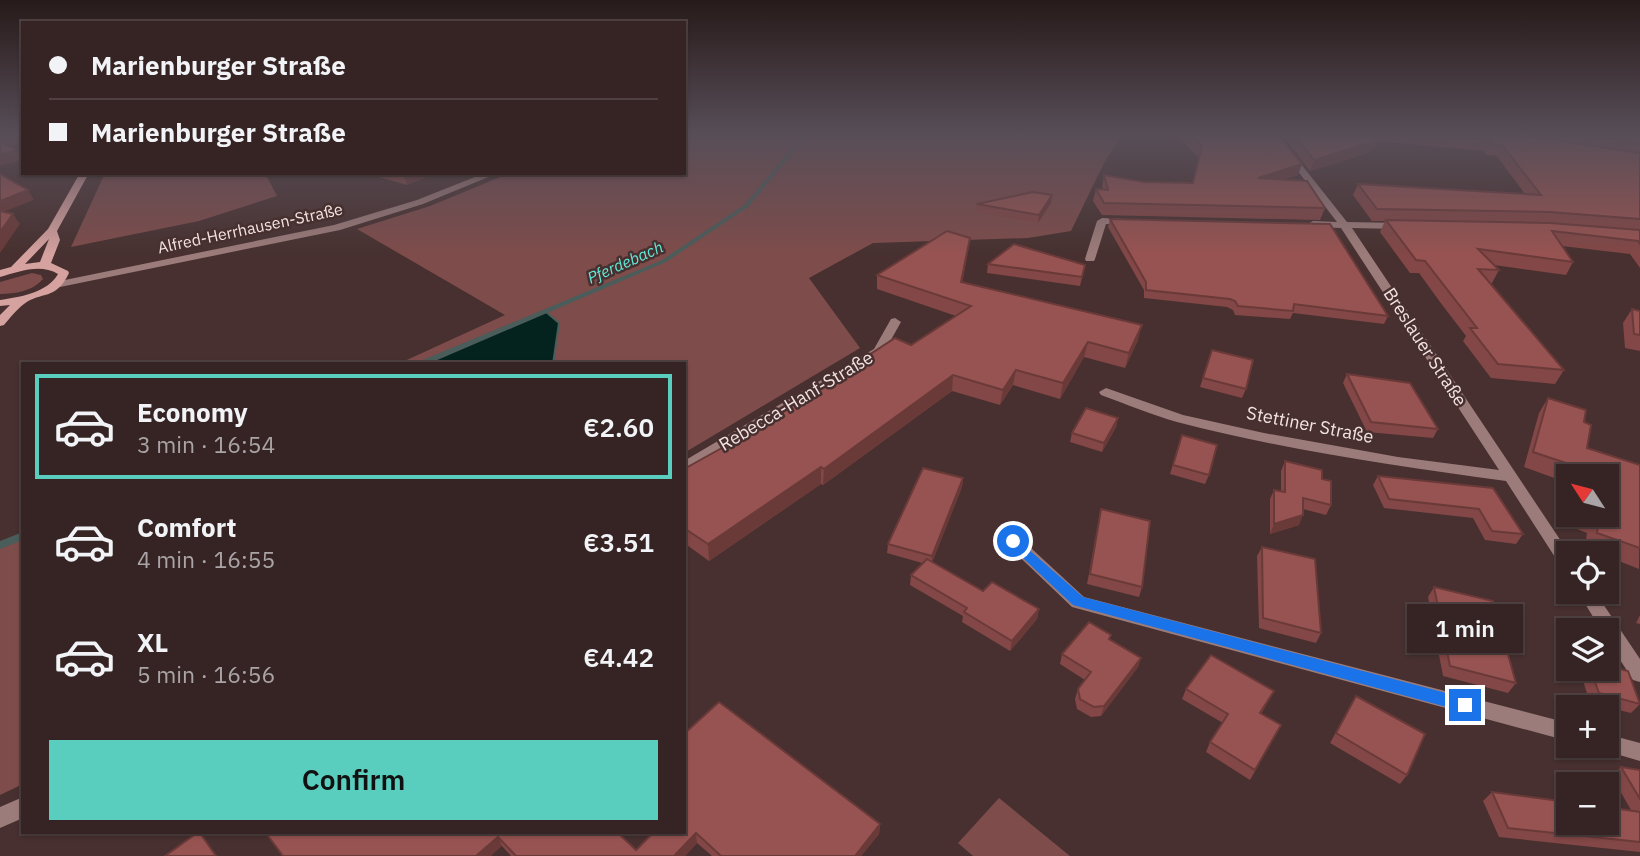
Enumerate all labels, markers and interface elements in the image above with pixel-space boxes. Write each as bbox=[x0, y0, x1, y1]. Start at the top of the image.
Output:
text: Marienburger Straße bbox=[91, 48, 346, 82]
text: Marienburger Straße bbox=[91, 115, 346, 149]
street label: Alfred-Herrhausen-Straße bbox=[156, 199, 345, 257]
water label: Pferdebach bbox=[584, 236, 666, 288]
street label: Breslauer Straße bbox=[1379, 283, 1472, 410]
street label: Rebecca-Hanf-Straße bbox=[715, 345, 877, 456]
icon: car bbox=[53, 395, 116, 458]
text: Economy bbox=[137, 395, 248, 429]
street label: Stettiner Straße bbox=[1245, 401, 1376, 448]
text: €2.60 bbox=[583, 410, 654, 444]
text: 3 min · 16:54 bbox=[137, 429, 275, 459]
north arrow bbox=[1556, 464, 1619, 527]
map controls bbox=[1556, 464, 1619, 835]
icon: car bbox=[53, 510, 116, 573]
text: Comfort bbox=[137, 510, 236, 544]
text: €3.51 bbox=[583, 525, 654, 559]
route start bbox=[997, 525, 1029, 557]
button: locate bbox=[1556, 541, 1619, 604]
text: 4 min · 16:55 bbox=[137, 544, 275, 574]
callout: 1 min bbox=[1407, 604, 1523, 652]
text: 1 min bbox=[1435, 613, 1495, 643]
button: layers bbox=[1556, 618, 1619, 681]
icon: car bbox=[53, 625, 116, 688]
text: XL bbox=[137, 625, 168, 659]
text: €4.42 bbox=[583, 640, 654, 674]
text: 5 min · 16:56 bbox=[137, 659, 275, 689]
route end bbox=[1449, 689, 1481, 721]
button: + bbox=[1556, 695, 1619, 758]
button: Confirm bbox=[49, 740, 658, 820]
button: − bbox=[1556, 772, 1619, 835]

